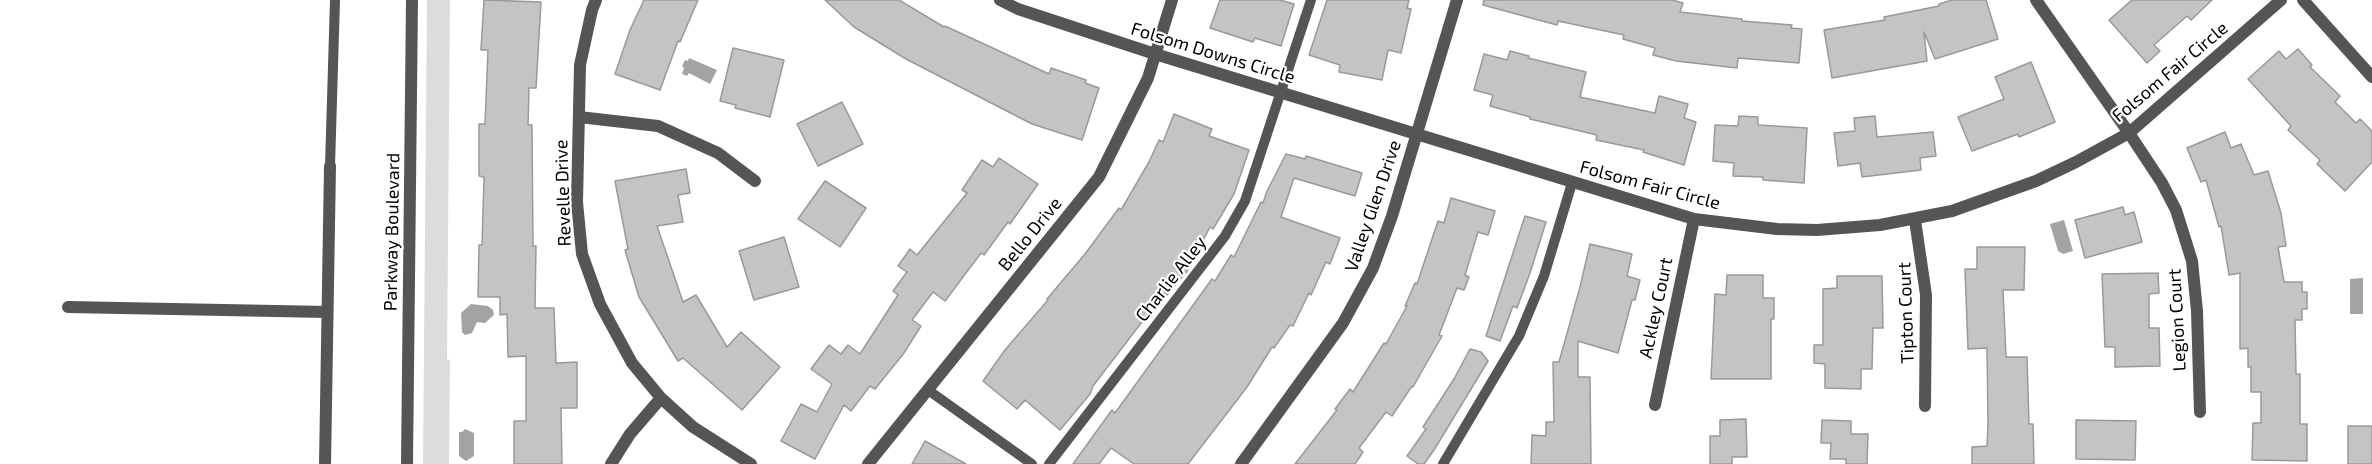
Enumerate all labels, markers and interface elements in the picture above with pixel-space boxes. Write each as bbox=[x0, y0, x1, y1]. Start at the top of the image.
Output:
street label: Folsom Fair Circle bbox=[2108, 17, 2232, 127]
street label: Folsom Downs Circle bbox=[1128, 18, 1298, 88]
street label: Valley Glen Drive bbox=[1340, 137, 1406, 275]
street label: Revelle Drive bbox=[550, 139, 576, 247]
street label: Parkway Boulevard bbox=[380, 153, 404, 311]
street label: Folsom Fair Circle bbox=[1577, 156, 1723, 214]
street label: Bello Drive bbox=[994, 193, 1066, 275]
street label: Charlie Alley bbox=[1131, 232, 1211, 326]
street label: Ackley Court bbox=[1635, 256, 1677, 360]
street label: Tipton Court bbox=[1893, 262, 1919, 364]
street label: Legion Court bbox=[2164, 268, 2190, 372]

